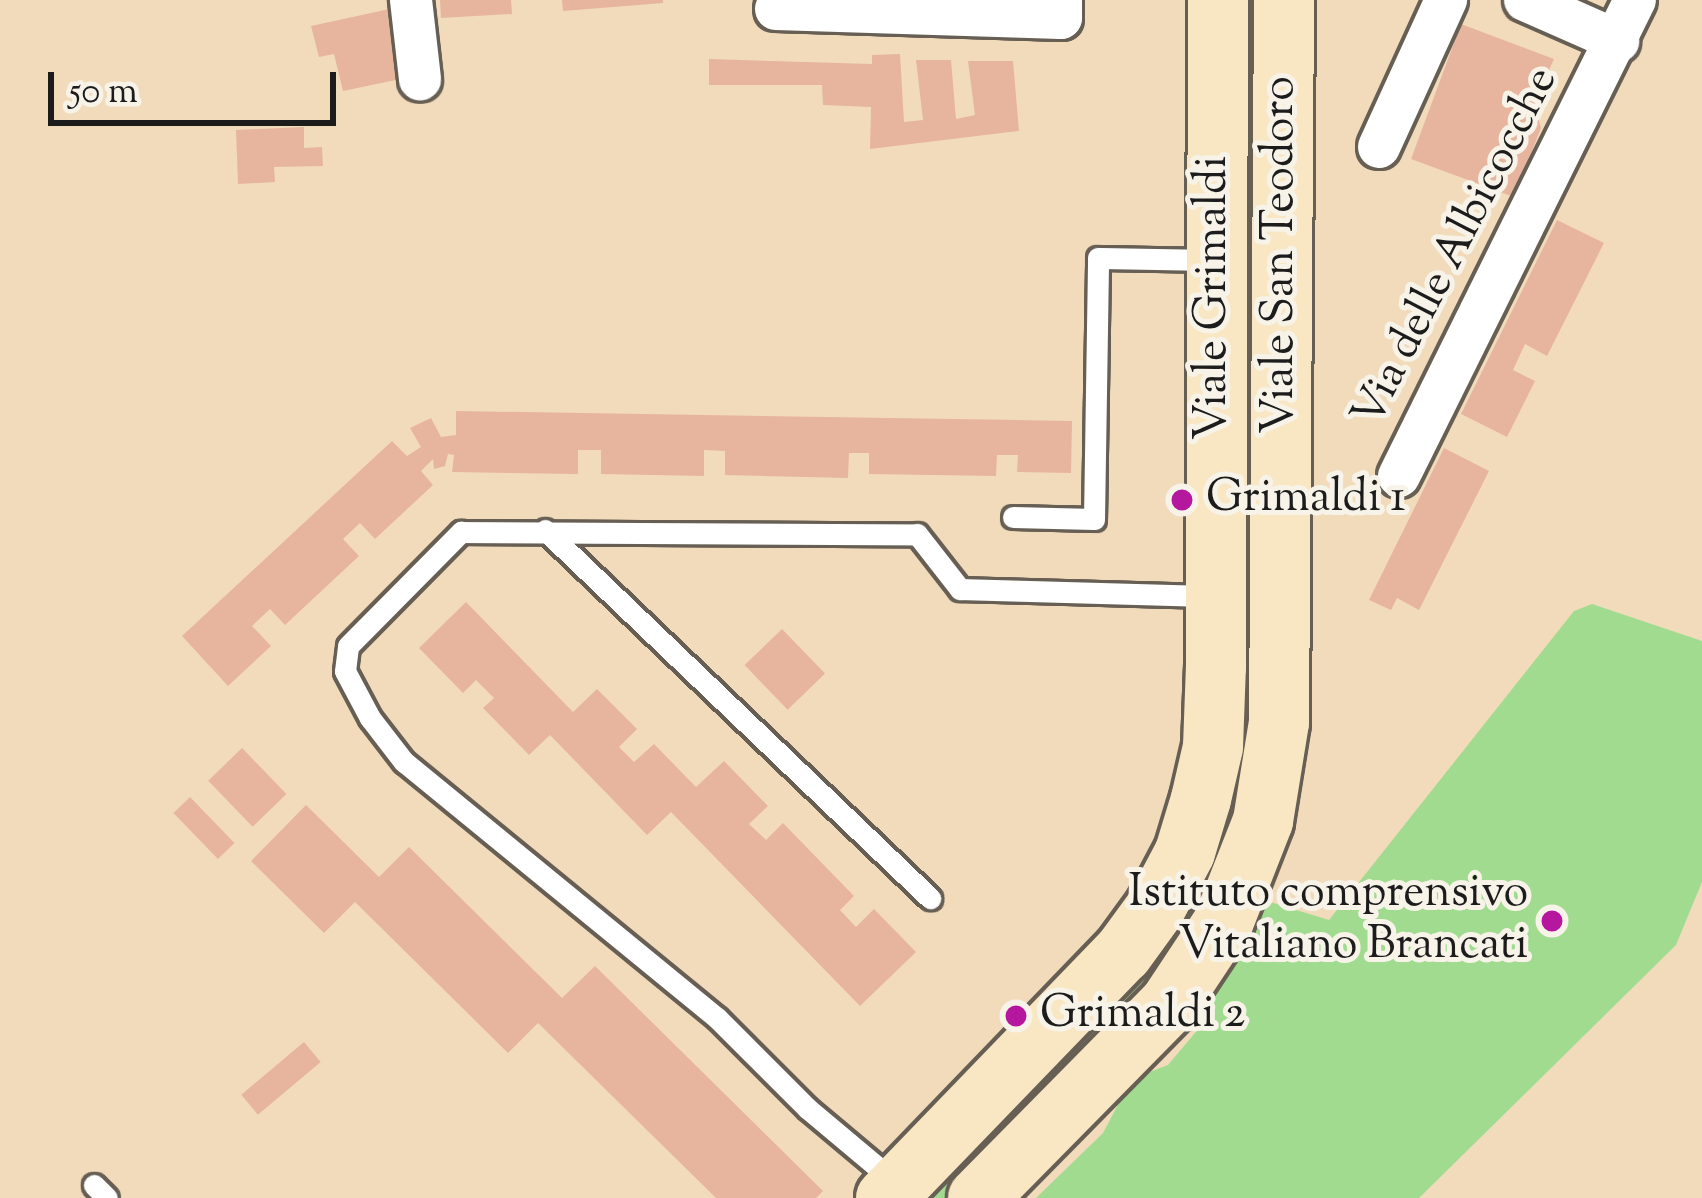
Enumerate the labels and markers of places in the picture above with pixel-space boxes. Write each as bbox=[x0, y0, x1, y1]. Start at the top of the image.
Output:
place label: Grimaldi 1 bbox=[1206, 473, 1406, 527]
marker: Grimaldi 1 bbox=[1169, 487, 1195, 513]
place label: Istituto comprensivo Vitaliano Brancati bbox=[1128, 868, 1528, 974]
marker: Istituto comprensivo Vitaliano Brancati bbox=[1539, 908, 1565, 934]
place label: Grimaldi 2 bbox=[1040, 989, 1245, 1043]
marker: Grimaldi 2 bbox=[1003, 1003, 1029, 1029]

